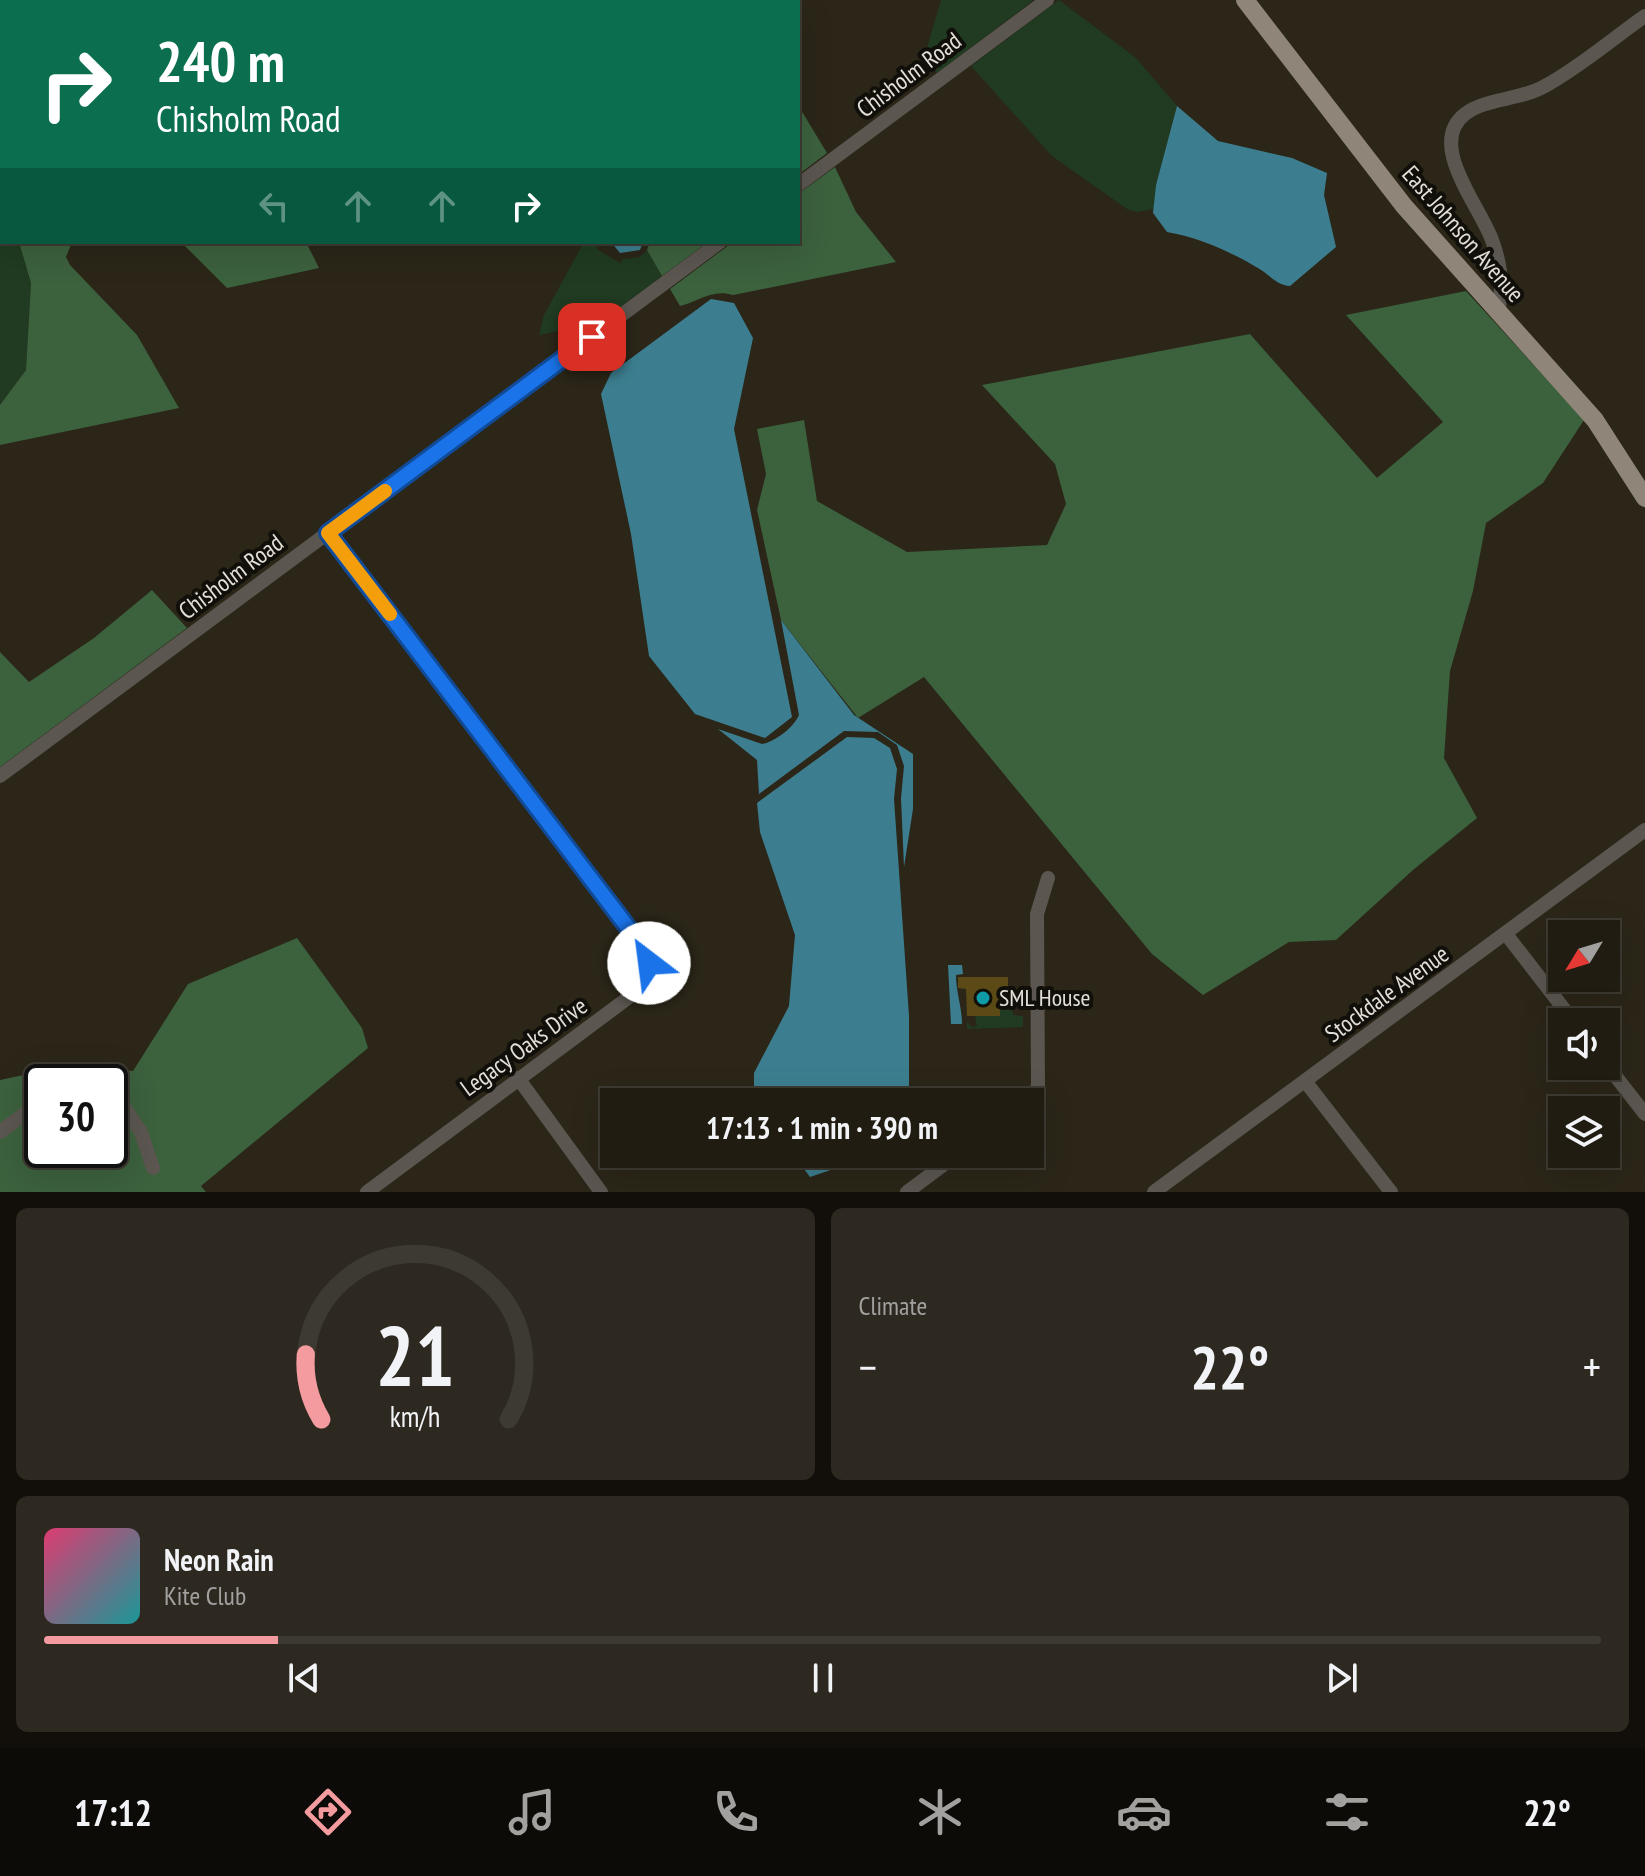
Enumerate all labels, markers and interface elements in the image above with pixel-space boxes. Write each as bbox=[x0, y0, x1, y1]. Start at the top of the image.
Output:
text: 240 m bbox=[156, 25, 285, 97]
street label: Chisholm Road bbox=[850, 25, 967, 124]
icon: right bbox=[24, 32, 128, 136]
text: Chisholm Road bbox=[156, 95, 341, 142]
street label: East Johnson Avenue bbox=[1396, 159, 1531, 308]
icon: left bbox=[252, 184, 296, 228]
icon: ahead bbox=[336, 184, 380, 228]
icon: ahead bbox=[420, 184, 464, 228]
icon: right bbox=[504, 184, 548, 228]
pin bbox=[558, 303, 626, 371]
icon: arrive bbox=[570, 315, 614, 359]
street label: Chisholm Road bbox=[172, 527, 289, 626]
north arrow bbox=[1548, 920, 1620, 992]
map controls bbox=[1548, 920, 1620, 1168]
position arrow bbox=[607, 921, 691, 1005]
street label: Stockdale Avenue bbox=[1319, 938, 1455, 1049]
place label: SML House bbox=[999, 982, 1090, 1013]
marker: SML House bbox=[974, 989, 992, 1007]
street label: Legacy Oaks Drive bbox=[454, 990, 593, 1103]
button: sound bbox=[1548, 1008, 1620, 1080]
speed limit sign: 30 bbox=[24, 1064, 128, 1168]
button: layers bbox=[1548, 1096, 1620, 1168]
text: 17:13 · 1 min · 390 m bbox=[706, 1108, 938, 1147]
text: Climate bbox=[859, 1289, 927, 1322]
text: 21 bbox=[375, 1301, 455, 1409]
text: 22° bbox=[1190, 1328, 1269, 1406]
text: − bbox=[859, 1338, 877, 1395]
text: + bbox=[1583, 1338, 1601, 1395]
text: km/h bbox=[390, 1398, 441, 1435]
text: Neon Rain bbox=[164, 1540, 274, 1579]
text: Kite Club bbox=[164, 1579, 246, 1612]
icon: previous bbox=[282, 1656, 326, 1700]
icon: pause bbox=[801, 1656, 845, 1700]
icon: next bbox=[1320, 1656, 1364, 1700]
icon: directions bbox=[300, 1784, 356, 1840]
icon: music bbox=[504, 1784, 560, 1840]
icon: phone bbox=[708, 1784, 764, 1840]
icon: climate bbox=[912, 1784, 968, 1840]
icon: car bbox=[1116, 1784, 1172, 1840]
icon: filters bbox=[1319, 1784, 1375, 1840]
text: 17:12 bbox=[74, 1789, 152, 1836]
text: 22° bbox=[1523, 1789, 1571, 1836]

